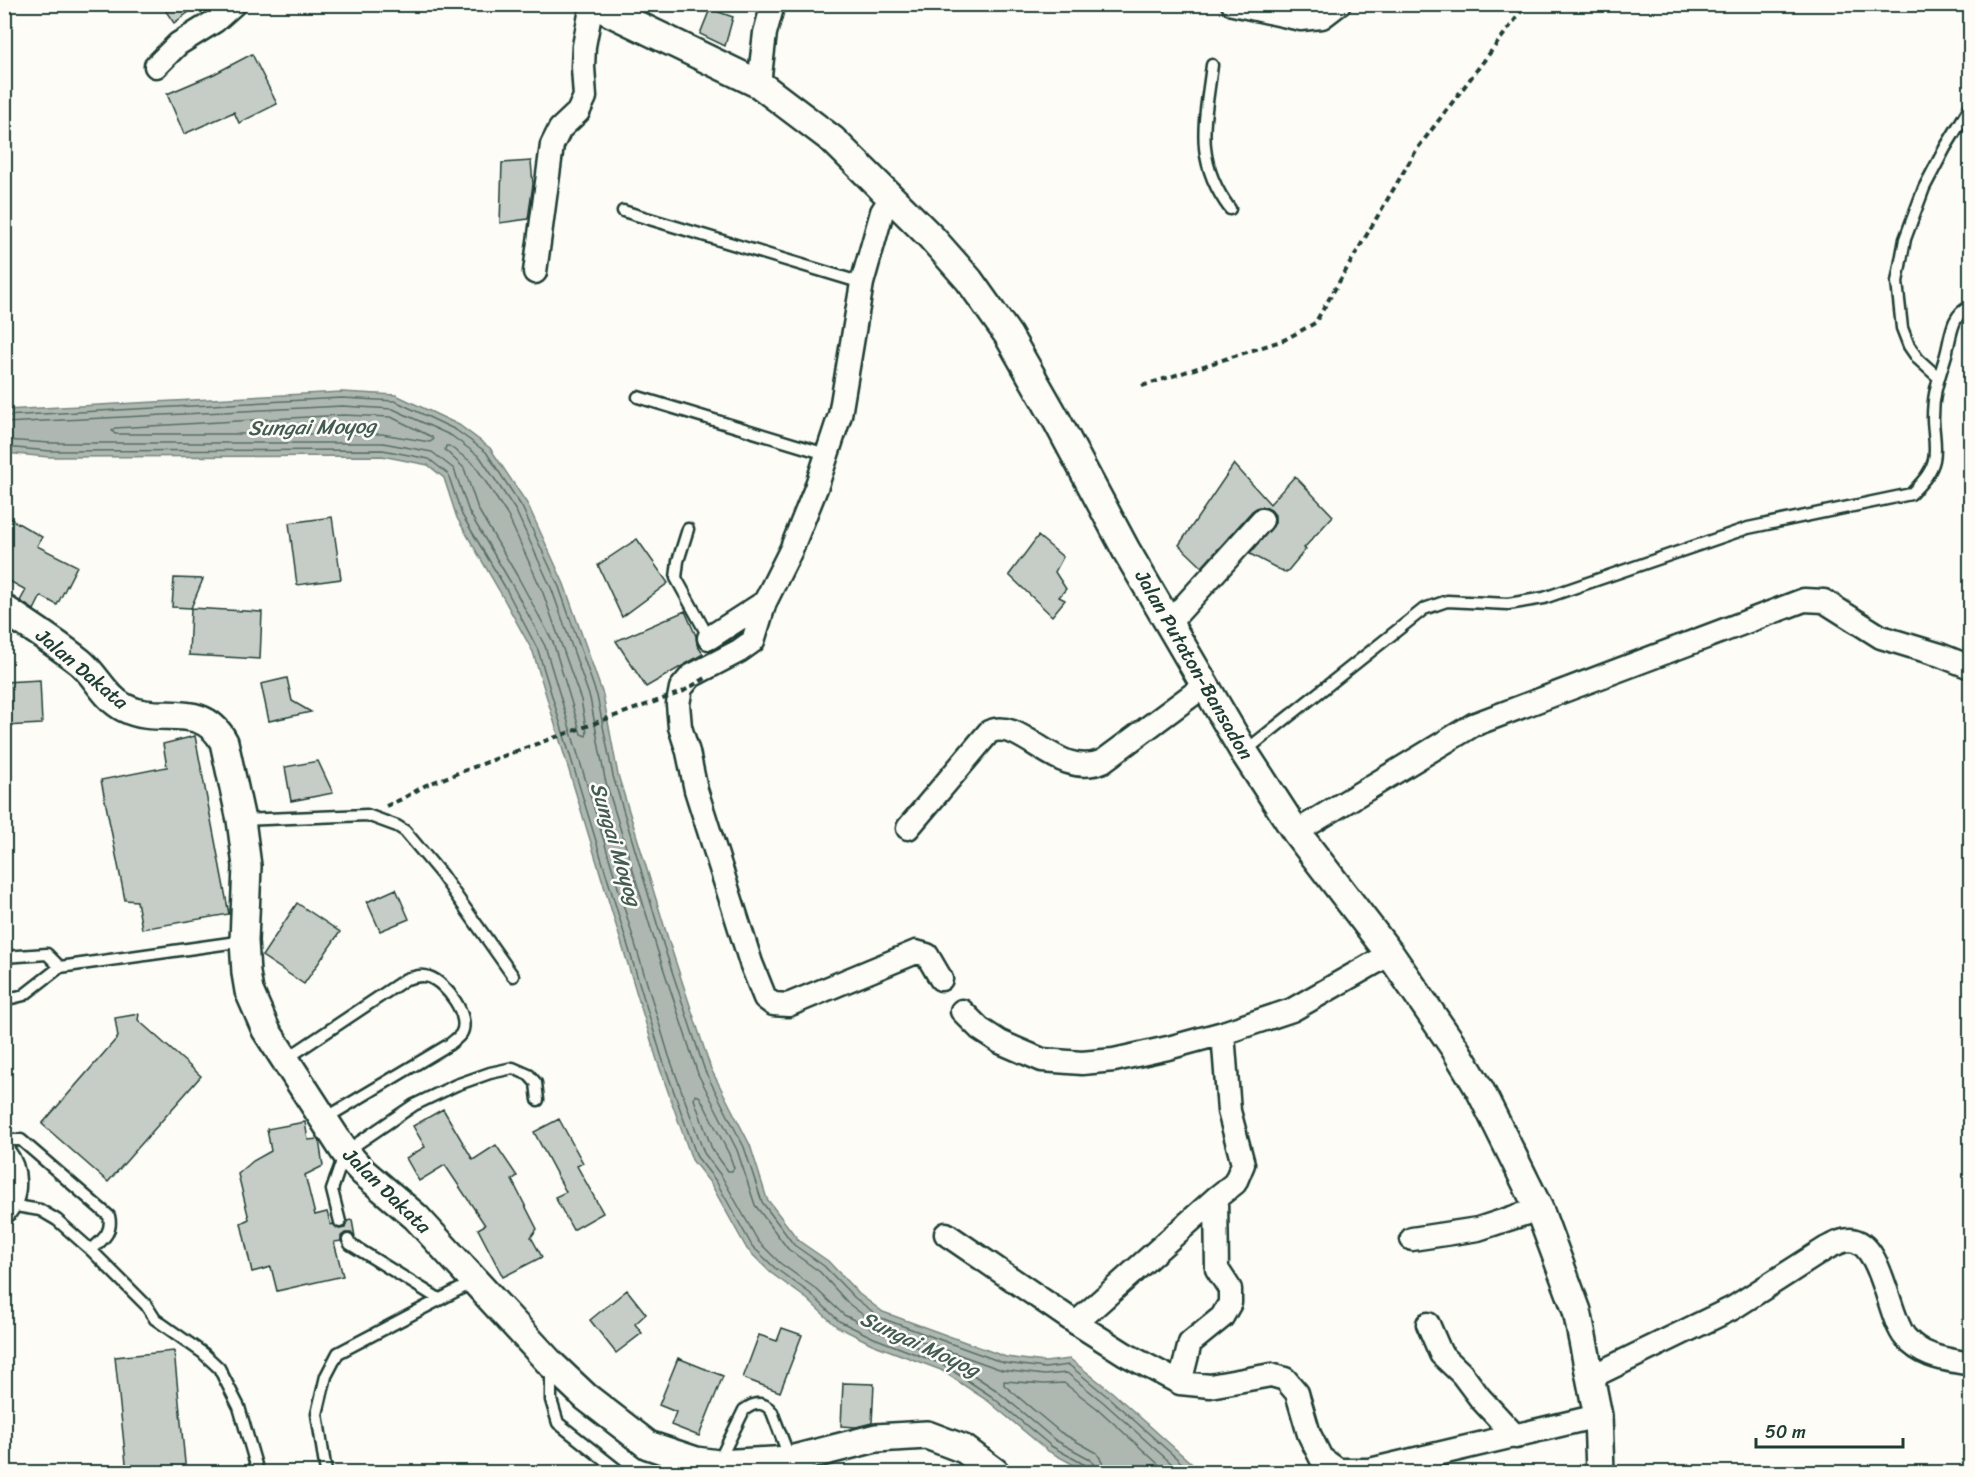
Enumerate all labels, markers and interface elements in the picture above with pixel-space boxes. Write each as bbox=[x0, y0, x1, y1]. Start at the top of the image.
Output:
water label: Sungai Moyog bbox=[248, 407, 379, 447]
street label: Jalan Putaton-Bansadon bbox=[1125, 562, 1263, 767]
street label: Jalan Dakata bbox=[27, 619, 137, 719]
water label: Sungai Moyog bbox=[579, 777, 654, 913]
street label: Jalan Dakata bbox=[334, 1139, 440, 1243]
water label: Sungai Moyog bbox=[854, 1300, 988, 1389]
scale bar bbox=[1756, 1411, 1903, 1449]
text: 50 m bbox=[1765, 1416, 1806, 1448]

